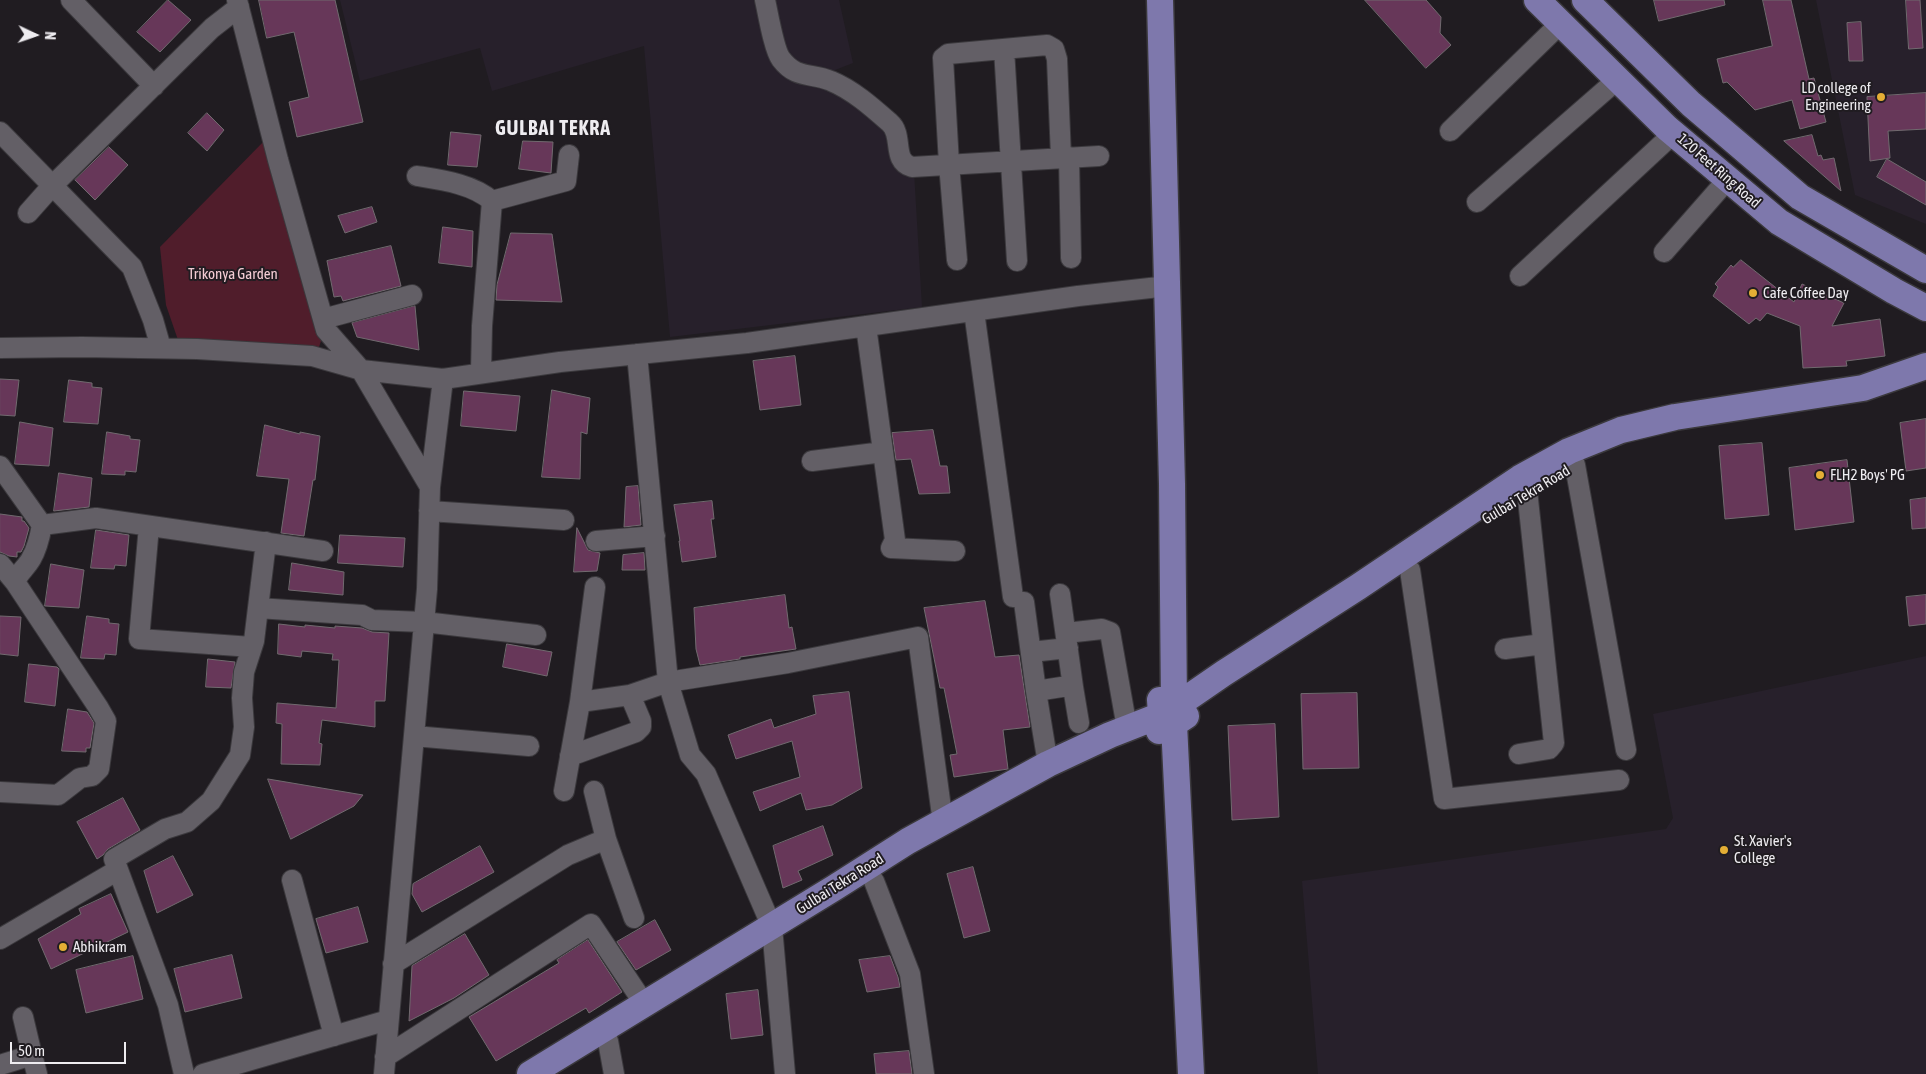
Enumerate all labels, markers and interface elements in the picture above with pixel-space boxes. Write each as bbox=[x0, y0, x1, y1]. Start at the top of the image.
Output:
north arrow bbox=[10, 10, 60, 60]
text: N bbox=[42, 31, 58, 40]
place label: LD college of Engineering bbox=[1801, 79, 1871, 114]
marker: LD college of Engineering bbox=[1875, 91, 1887, 103]
district label: GULBAI TEKRA bbox=[493, 117, 613, 141]
street label: 120 Feet Ring Road bbox=[1674, 130, 1764, 212]
park label: Trikonya Garden bbox=[188, 265, 278, 283]
place label: Cafe Coffee Day bbox=[1763, 284, 1849, 302]
marker: Cafe Coffee Day bbox=[1747, 287, 1759, 299]
street label: Gulbai Tekra Road bbox=[1479, 462, 1573, 528]
place label: FLH2 Boys' PG bbox=[1830, 466, 1905, 484]
marker: FLH2 Boys' PG bbox=[1814, 469, 1826, 481]
place label: St. Xavier's College bbox=[1734, 832, 1792, 867]
marker: St. Xavier's College bbox=[1718, 844, 1730, 856]
street label: Gulbai Tekra Road bbox=[793, 850, 887, 918]
place label: Abhikram bbox=[73, 938, 127, 956]
marker: Abhikram bbox=[57, 941, 69, 953]
scale bar bbox=[12, 1032, 129, 1064]
text: 50 m bbox=[18, 1042, 45, 1059]

